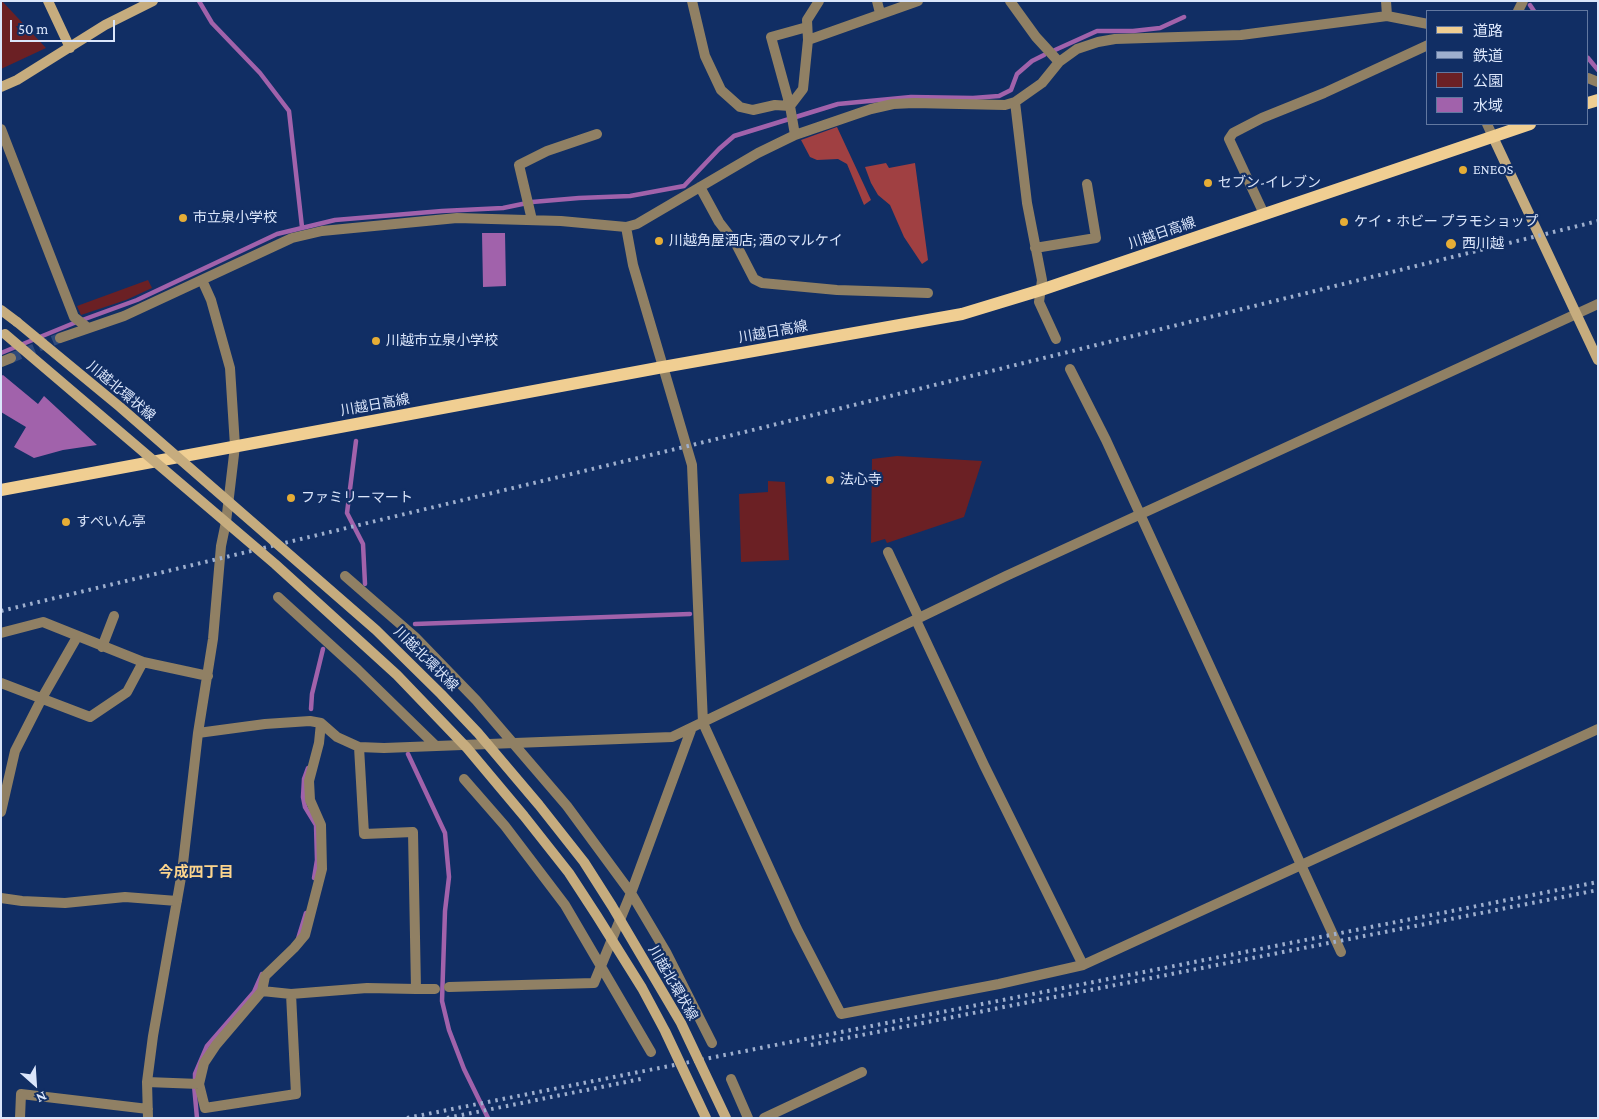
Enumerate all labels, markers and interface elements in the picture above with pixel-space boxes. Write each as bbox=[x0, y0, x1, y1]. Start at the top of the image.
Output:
scale bar bbox=[12, 10, 118, 42]
legend bbox=[1426, 10, 1589, 125]
text: 50 m bbox=[18, 21, 48, 37]
text: 道路 bbox=[1473, 23, 1503, 39]
text: 鉄道 bbox=[1473, 48, 1503, 64]
text: 公園 bbox=[1473, 73, 1503, 89]
text: 水域 bbox=[1473, 98, 1503, 114]
place label: ENEOS bbox=[1473, 162, 1513, 178]
marker: ENEOS bbox=[1457, 164, 1469, 176]
place label: セブン-イレブン bbox=[1218, 175, 1321, 191]
marker: セブン-イレブン bbox=[1202, 177, 1214, 189]
place label: 市立泉小学校 bbox=[193, 210, 277, 226]
marker: 市立泉小学校 bbox=[177, 212, 189, 224]
street label: 川越日高線 bbox=[1126, 214, 1198, 252]
place label: ケイ・ホビー プラモショップ bbox=[1354, 214, 1539, 230]
marker: ケイ・ホビー プラモショップ bbox=[1338, 216, 1350, 228]
place label: 川越角屋酒店; 酒のマルケイ bbox=[669, 233, 843, 249]
marker: 川越角屋酒店; 酒のマルケイ bbox=[653, 235, 665, 247]
place label: 西川越 bbox=[1462, 236, 1504, 252]
marker: 西川越 bbox=[1444, 237, 1458, 251]
street label: 川越日高線 bbox=[737, 318, 809, 346]
place label: 川越市立泉小学校 bbox=[386, 333, 498, 349]
marker: 川越市立泉小学校 bbox=[370, 335, 382, 347]
street label: 川越北環状線 bbox=[83, 358, 159, 424]
street label: 川越日高線 bbox=[339, 391, 411, 419]
place label: 法心寺 bbox=[840, 472, 882, 488]
marker: 法心寺 bbox=[824, 474, 836, 486]
place label: ファミリーマート bbox=[301, 490, 413, 506]
marker: ファミリーマート bbox=[285, 492, 297, 504]
place label: すぺいん亭 bbox=[76, 514, 146, 530]
marker: すぺいん亭 bbox=[60, 516, 72, 528]
street label: 川越北環状線 bbox=[390, 623, 462, 695]
district label: 今成四丁目 bbox=[159, 863, 233, 881]
street label: 川越北環状線 bbox=[645, 942, 701, 1024]
north arrow bbox=[10, 1059, 60, 1109]
text: N bbox=[34, 1088, 49, 1107]

